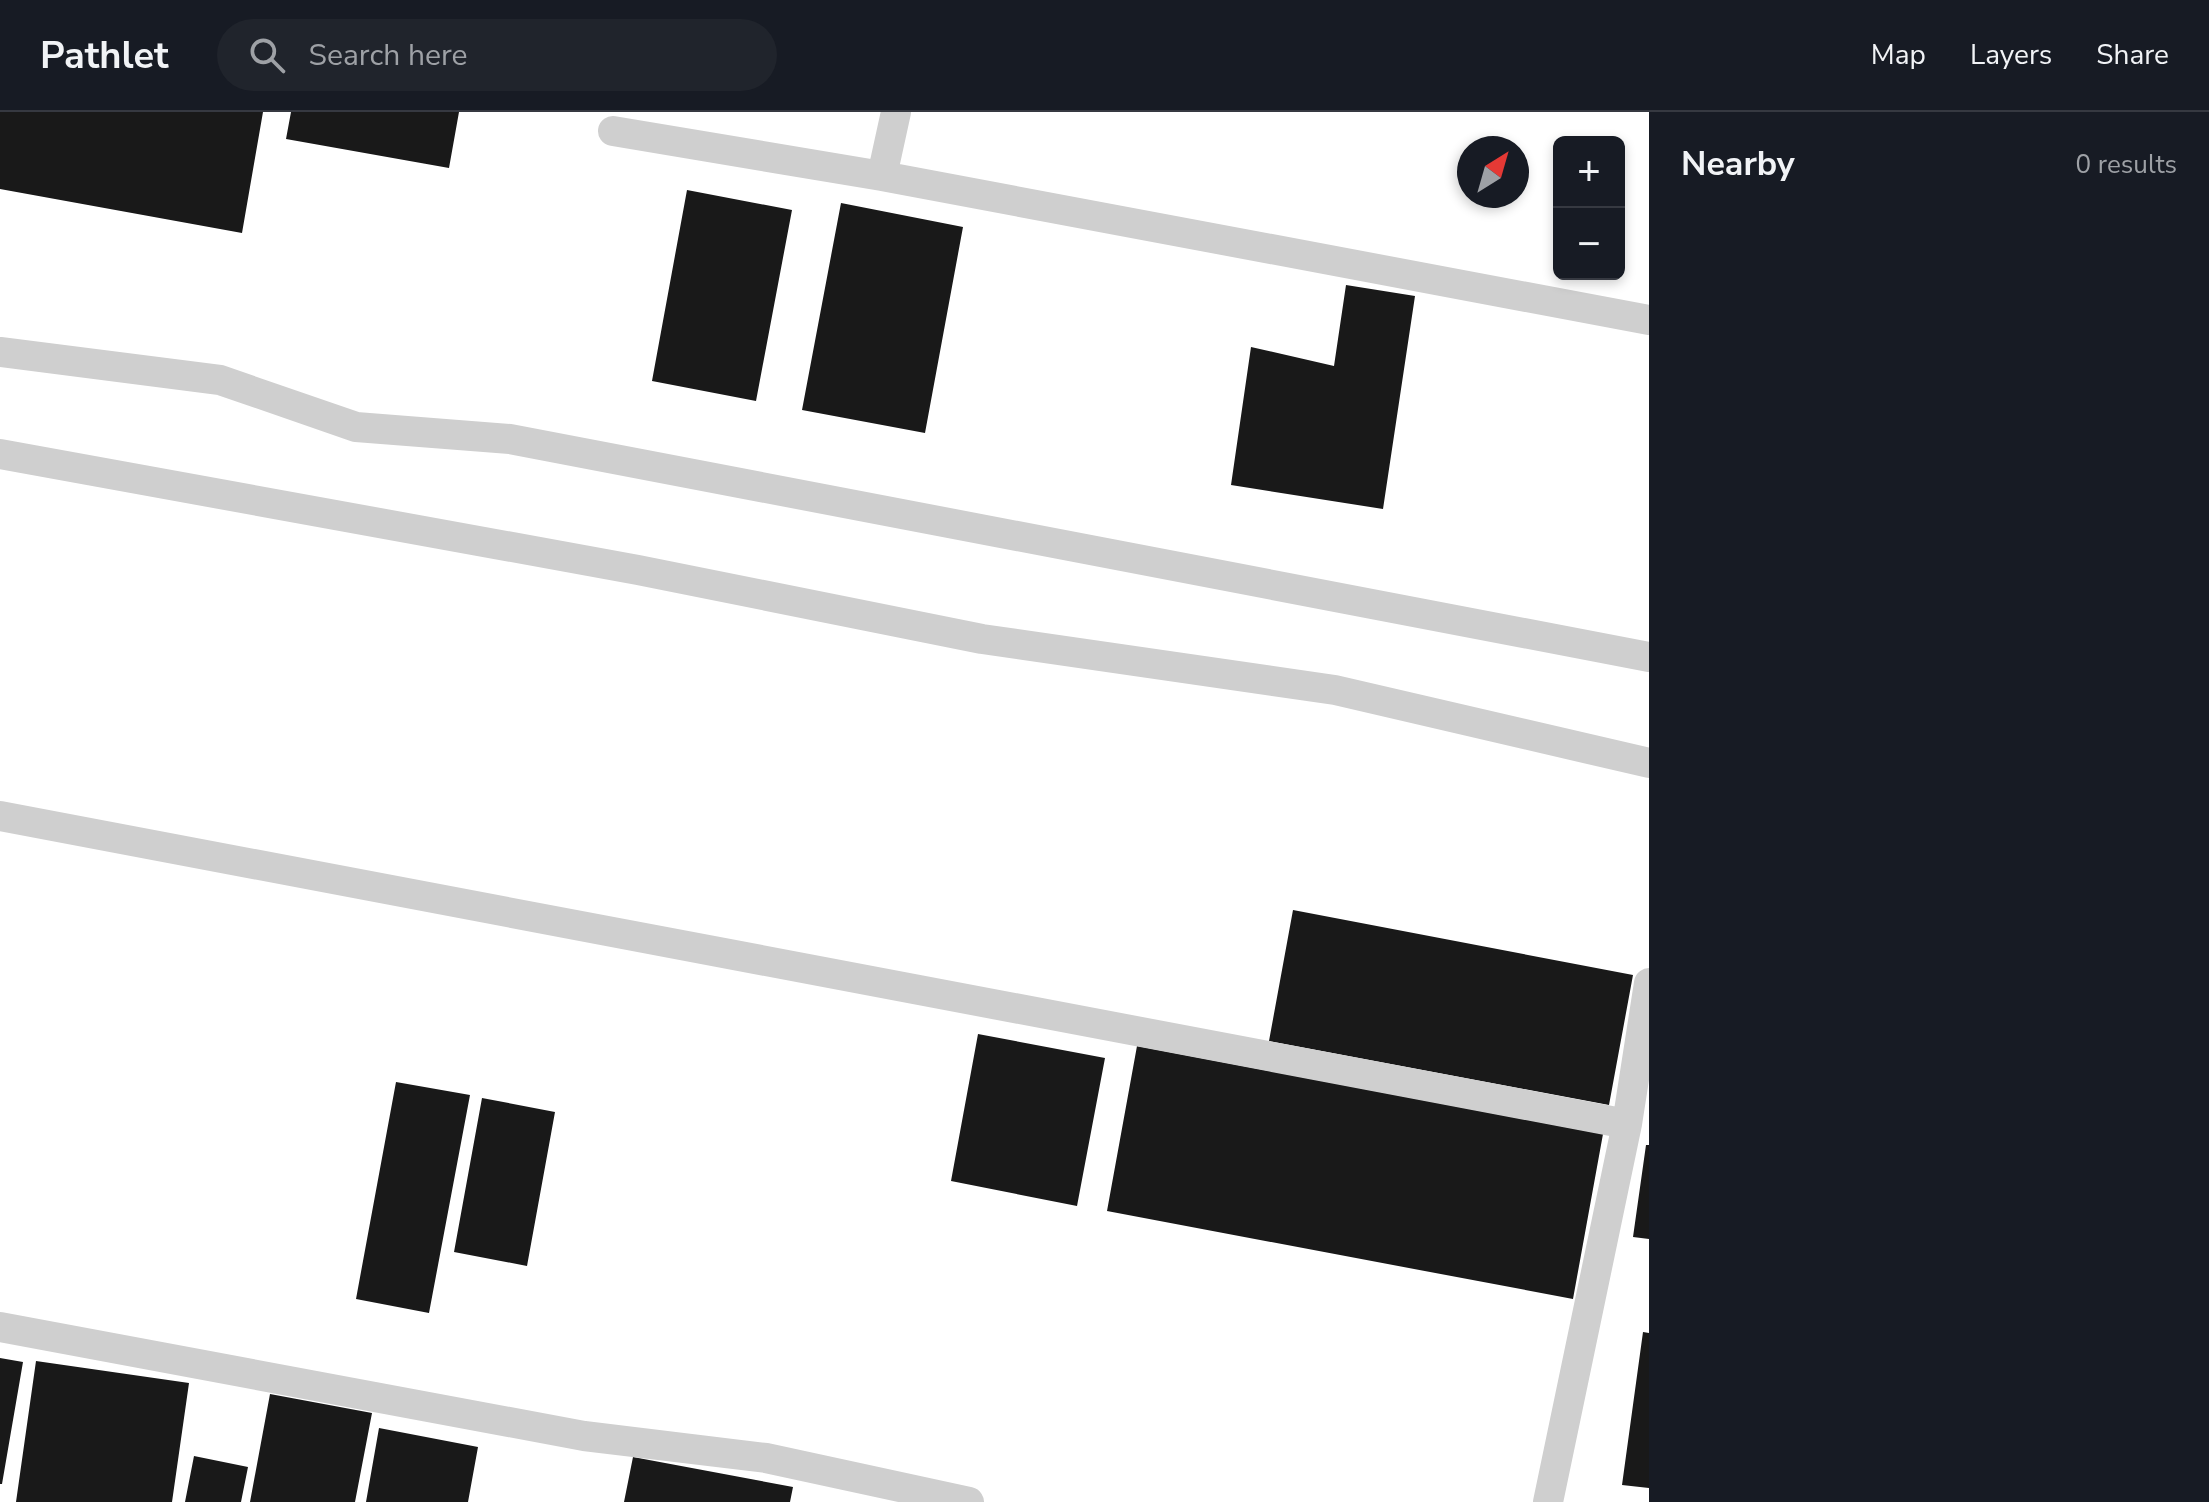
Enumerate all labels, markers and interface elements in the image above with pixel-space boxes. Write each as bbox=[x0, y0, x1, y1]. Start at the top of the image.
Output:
search box bbox=[217, 19, 777, 91]
text: Pathlet bbox=[40, 30, 169, 81]
icon: search bbox=[245, 33, 289, 77]
text: Search here bbox=[309, 35, 468, 76]
text: Map bbox=[1871, 36, 1926, 74]
text: Layers bbox=[1970, 36, 2052, 74]
text: Share bbox=[2096, 36, 2169, 74]
north arrow bbox=[1457, 136, 1529, 208]
map controls bbox=[1553, 136, 1625, 280]
button: + bbox=[1553, 136, 1625, 208]
text: Nearby bbox=[1681, 141, 1795, 187]
text: 0 results bbox=[2076, 147, 2177, 182]
button: − bbox=[1553, 208, 1625, 280]

